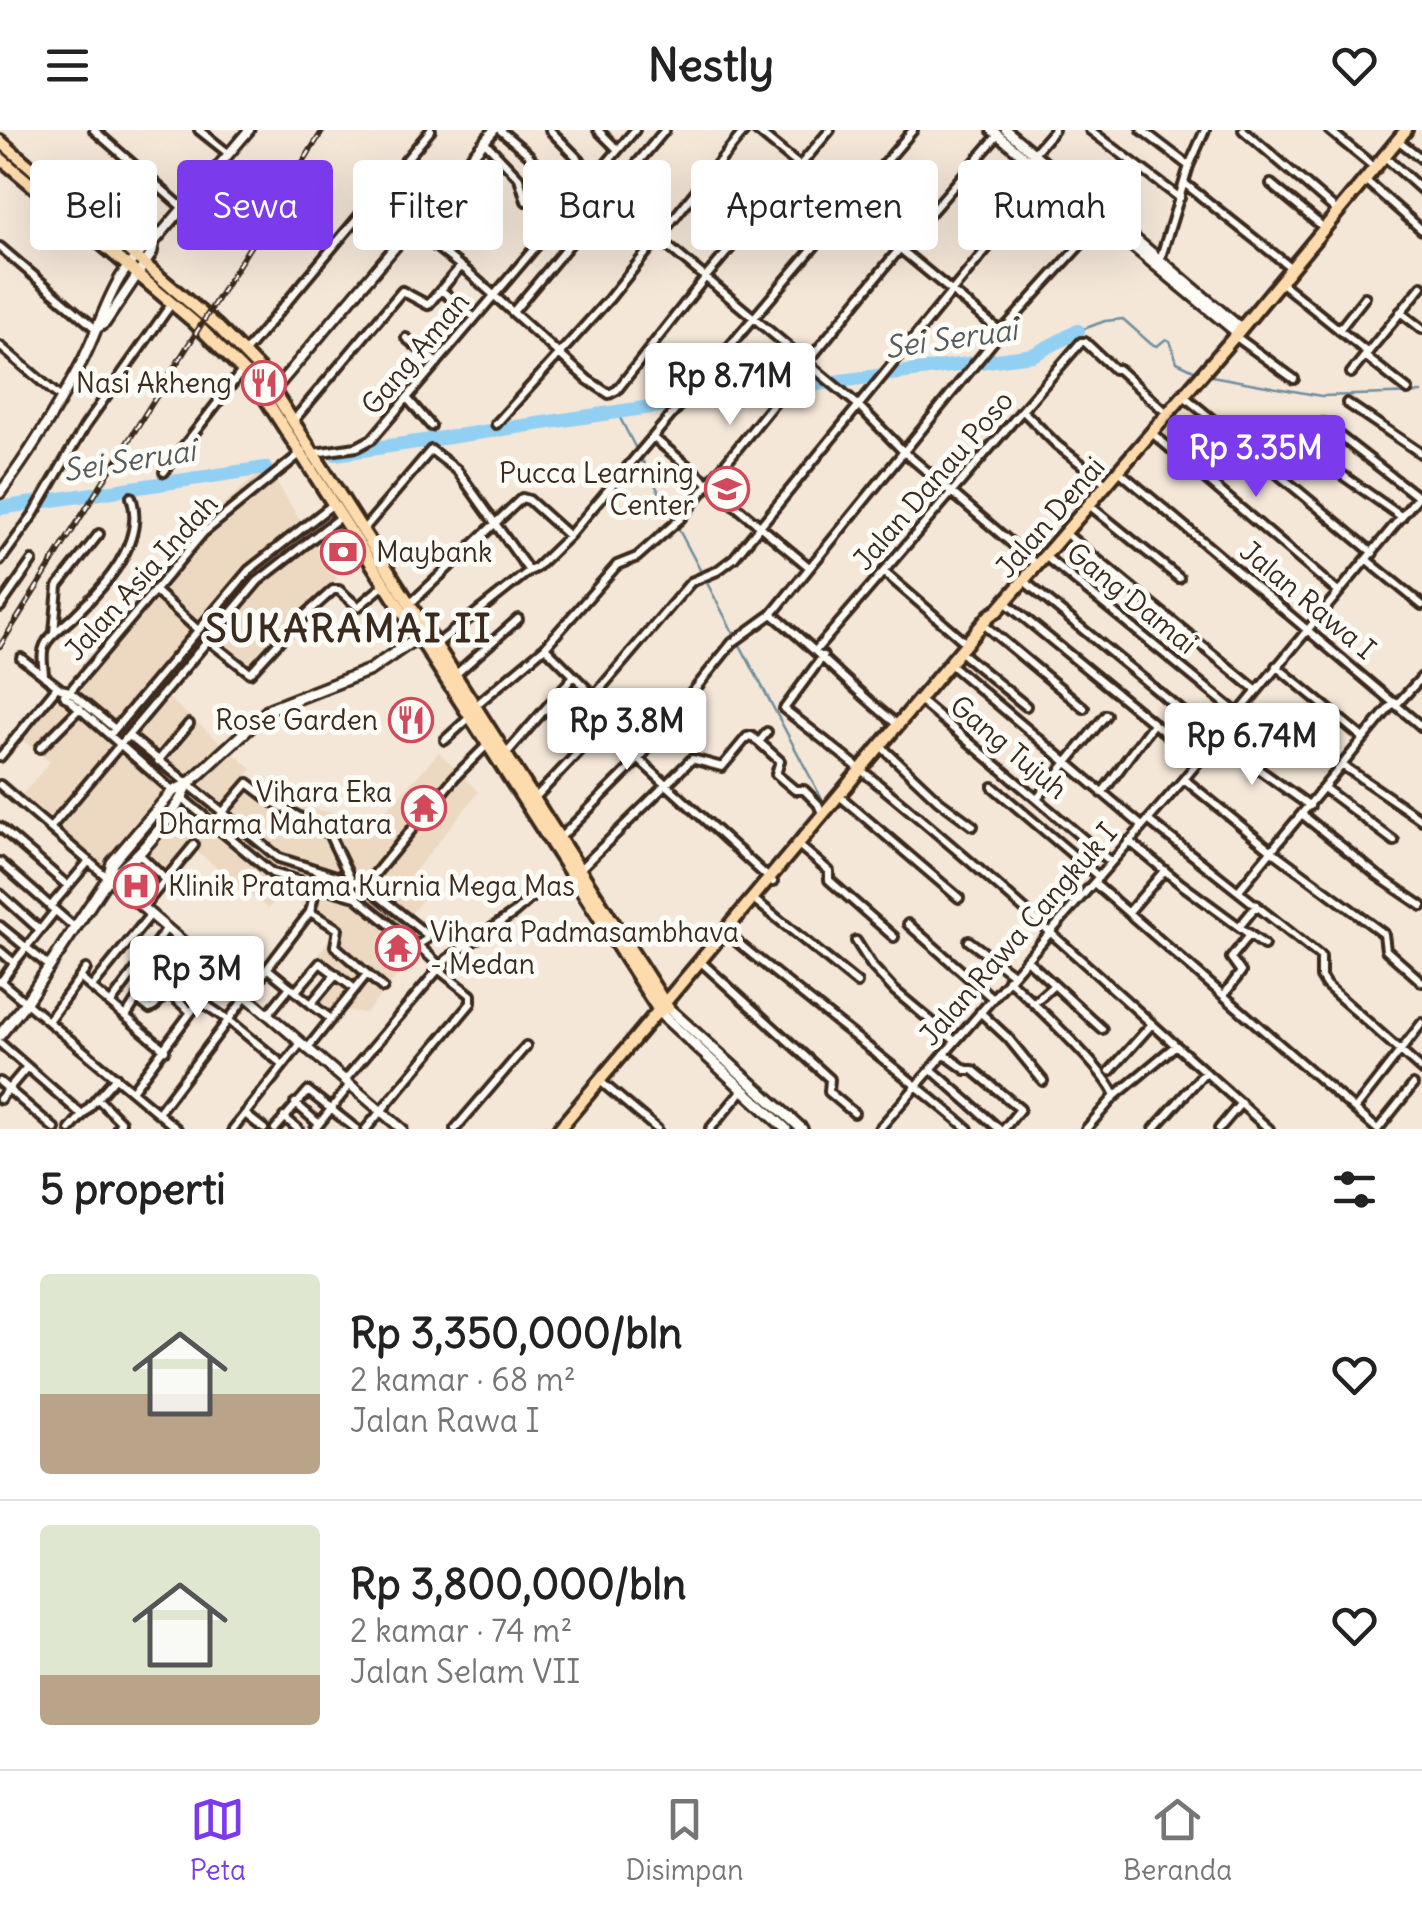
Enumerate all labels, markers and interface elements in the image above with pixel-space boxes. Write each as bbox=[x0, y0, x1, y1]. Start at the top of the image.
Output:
text: Nestly bbox=[648, 37, 774, 93]
icon: menu bbox=[40, 38, 95, 93]
icon: heart bbox=[1327, 38, 1382, 93]
chip: Beli bbox=[30, 160, 157, 250]
chip: Sewa bbox=[177, 160, 333, 250]
chip: Filter bbox=[353, 160, 503, 250]
chip: Baru bbox=[523, 160, 671, 250]
chip: Apartemen bbox=[691, 160, 938, 250]
chip: Rumah bbox=[958, 160, 1141, 250]
street label: Gang Aman bbox=[353, 284, 477, 422]
water label: Sei Seruai bbox=[882, 309, 1023, 366]
pin: Rp 8.71M bbox=[627, 343, 833, 428]
text: Rp 8.71M bbox=[667, 355, 793, 396]
restaurant icon: Nasi Akheng bbox=[241, 360, 287, 406]
place label: Nasi Akheng bbox=[76, 365, 232, 401]
street label: Jalan Danau Poso bbox=[845, 383, 1021, 577]
pin: Rp 3.35M bbox=[1153, 415, 1359, 500]
text: Rp 3.35M bbox=[1189, 427, 1323, 468]
water label: Sei Seruai bbox=[60, 430, 201, 489]
street label: Jalan Denai bbox=[988, 449, 1112, 585]
place label: Pucca Learning Center bbox=[499, 455, 694, 523]
school or university icon: Pucca Learning Center bbox=[704, 466, 750, 512]
street label: Jalan Asia Indah bbox=[57, 486, 225, 668]
bank icon: Maybank bbox=[320, 529, 366, 575]
street label: Jalan Rawa I bbox=[1233, 533, 1383, 667]
place label: Maybank bbox=[376, 534, 492, 570]
street label: Gang Damai bbox=[1060, 534, 1204, 662]
district label: SUKARAMAI II bbox=[205, 605, 493, 652]
street label: Gang Tujuh bbox=[943, 687, 1075, 807]
pin: Rp 3.8M bbox=[535, 688, 719, 773]
restaurant icon: Rose Garden bbox=[388, 697, 434, 743]
text: Rp 3.8M bbox=[569, 700, 685, 741]
place label: Rose Garden bbox=[215, 702, 378, 738]
pin: Rp 6.74M bbox=[1149, 703, 1355, 788]
text: Rp 6.74M bbox=[1187, 715, 1317, 756]
place label: Vihara Eka Dharma Mahatara bbox=[158, 774, 392, 842]
temple icon: Vihara Eka Dharma Mahatara bbox=[401, 785, 447, 831]
street label: Jalan Rawa Cangkuk I bbox=[911, 815, 1125, 1053]
hospital icon: Klinik Pratama Kurnia Mega Mas bbox=[113, 863, 159, 909]
place label: Klinik Pratama Kurnia Mega Mas bbox=[168, 868, 575, 904]
place label: Vihara Padmasambhava - Medan bbox=[430, 914, 739, 982]
temple icon: Vihara Padmasambhava - Medan bbox=[375, 925, 421, 971]
pin: Rp 3M bbox=[127, 936, 267, 1021]
text: Rp 3M bbox=[152, 948, 242, 989]
icon: filters bbox=[1327, 1162, 1382, 1217]
text: 5 properti bbox=[40, 1163, 226, 1215]
text: Rp 3,350,000/bln bbox=[350, 1307, 682, 1359]
icon: home bbox=[120, 1314, 240, 1434]
icon: heart bbox=[1327, 1347, 1382, 1402]
text: 2 kamar · 68 m² bbox=[350, 1359, 576, 1400]
text: Jalan Rawa I bbox=[350, 1400, 540, 1441]
text: Rp 3,800,000/bln bbox=[350, 1558, 686, 1610]
icon: home bbox=[120, 1565, 240, 1685]
icon: heart bbox=[1327, 1598, 1382, 1653]
text: 2 kamar · 74 m² bbox=[350, 1610, 572, 1651]
text: Jalan Selam VII bbox=[350, 1651, 580, 1692]
tab: Peta bbox=[190, 1792, 246, 1888]
tab: Disimpan bbox=[626, 1792, 743, 1888]
tab: Beranda bbox=[1123, 1792, 1232, 1888]

